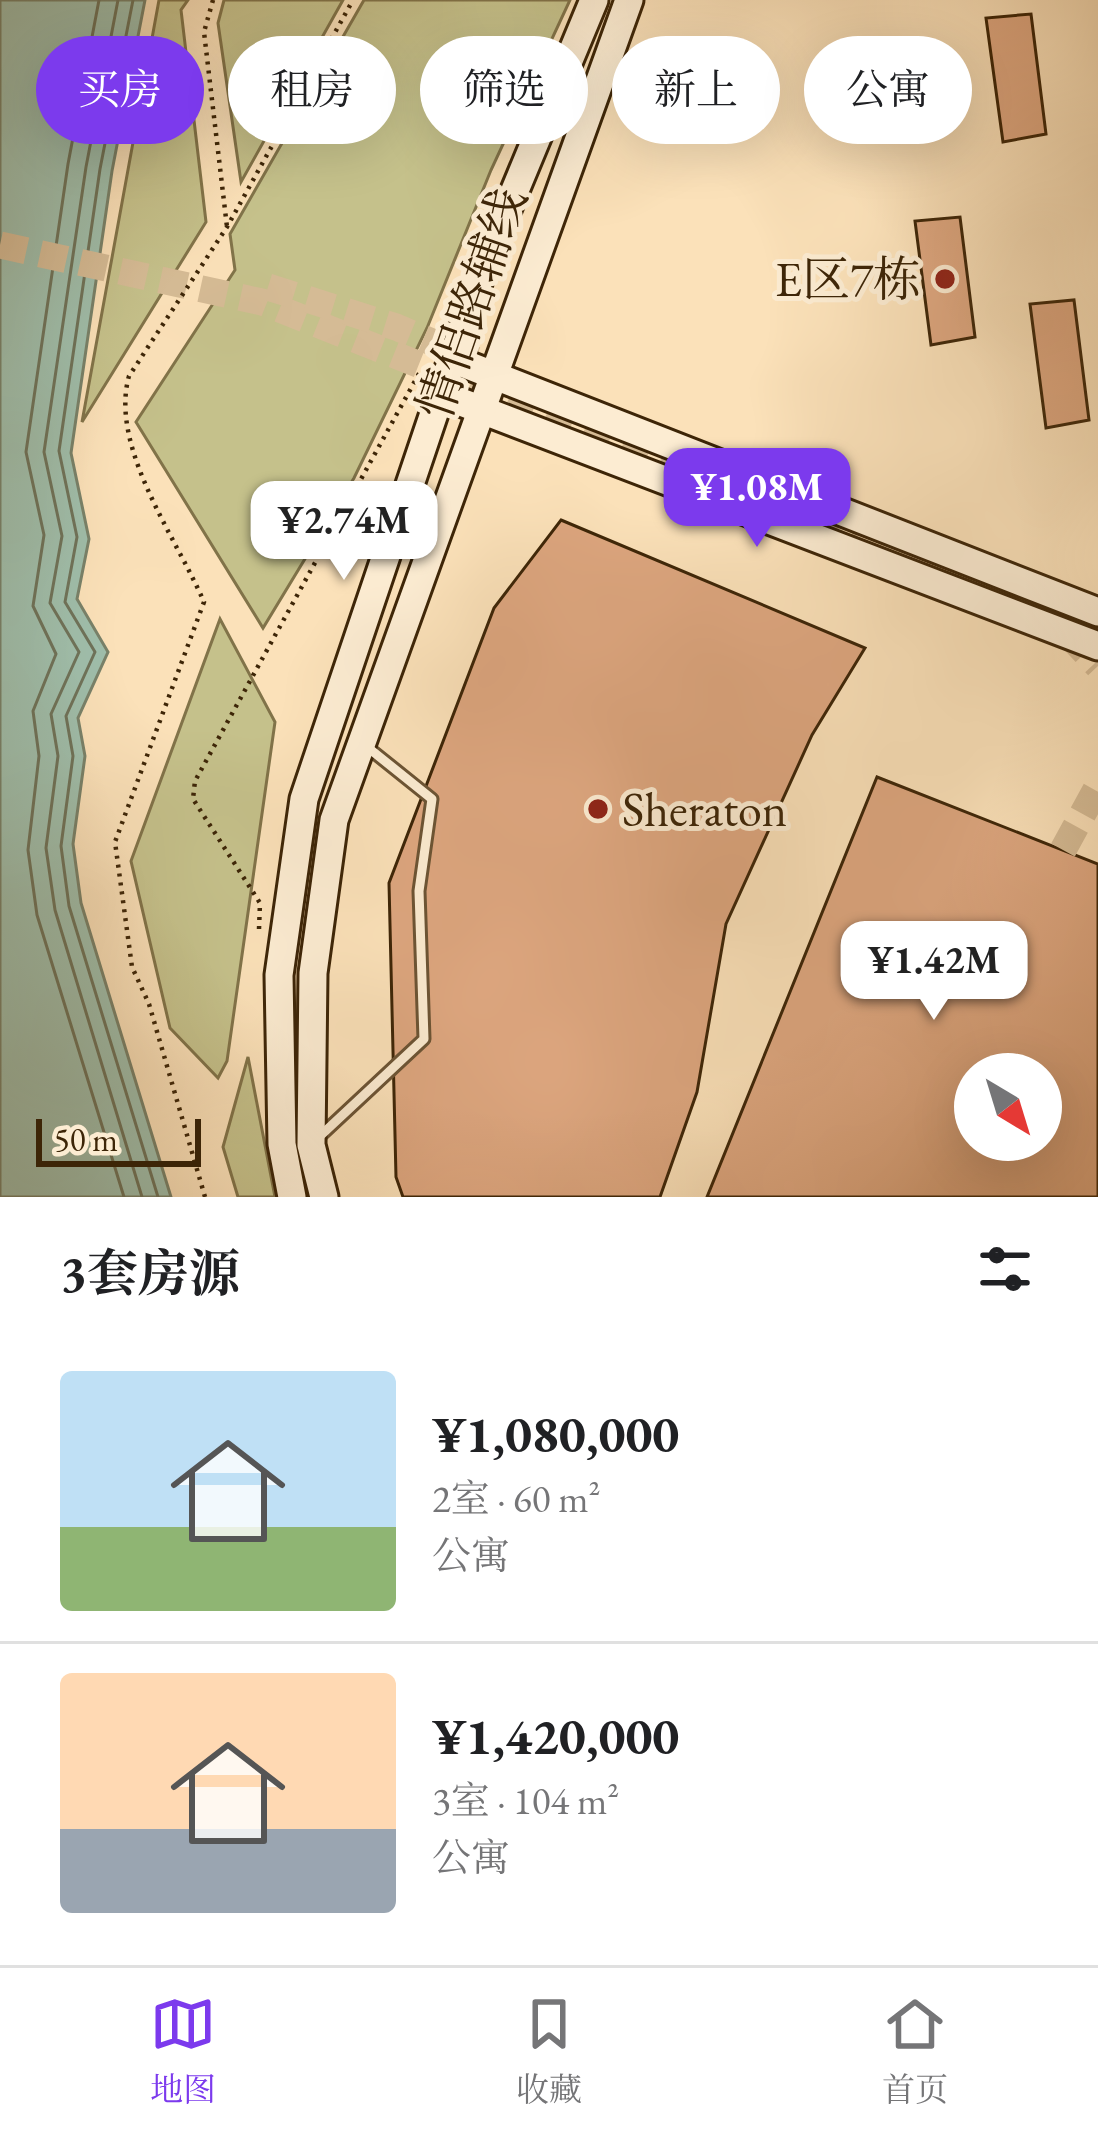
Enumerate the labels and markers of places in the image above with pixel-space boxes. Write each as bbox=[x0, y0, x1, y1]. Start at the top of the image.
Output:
place label: E区7栋 bbox=[775, 248, 921, 310]
marker: E区7栋 bbox=[932, 266, 958, 292]
pin: ¥1.08M bbox=[659, 448, 855, 550]
pin: ¥2.74M bbox=[246, 481, 442, 583]
place label: Sheraton bbox=[622, 778, 787, 840]
marker: Sheraton bbox=[585, 796, 611, 822]
pin: ¥1.42M bbox=[836, 921, 1032, 1023]

